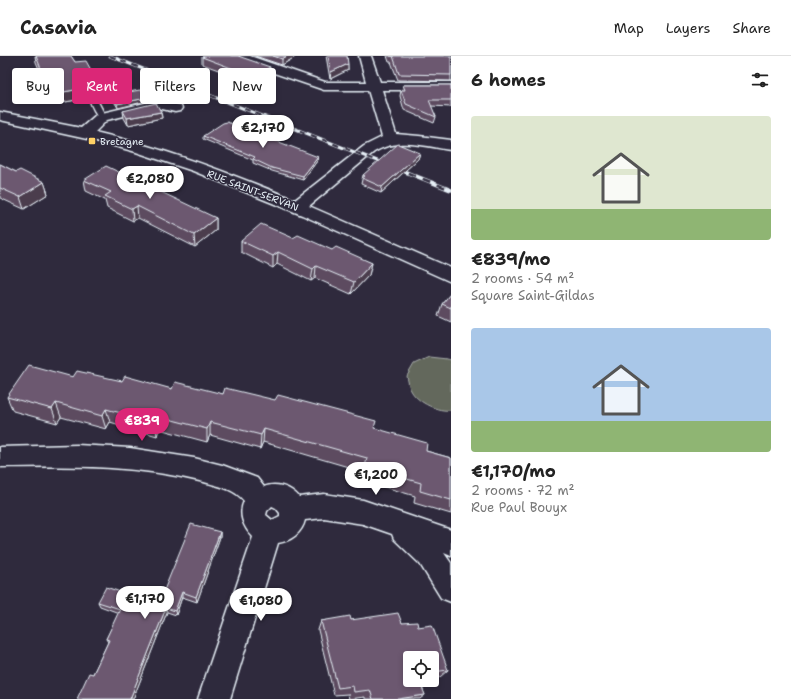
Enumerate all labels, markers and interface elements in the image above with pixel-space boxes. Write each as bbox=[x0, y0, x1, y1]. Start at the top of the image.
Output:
text: Casavia bbox=[20, 15, 97, 40]
text: Map bbox=[614, 19, 644, 37]
text: Layers bbox=[666, 19, 710, 37]
text: Share bbox=[732, 19, 771, 37]
chip: Buy bbox=[12, 68, 64, 104]
chip: Rent bbox=[72, 68, 132, 104]
chip: Filters bbox=[140, 68, 210, 104]
chip: New bbox=[218, 68, 276, 104]
text: 6 homes bbox=[471, 69, 546, 91]
icon: filters bbox=[749, 69, 771, 91]
pin: €2,170 bbox=[230, 115, 296, 149]
text: €2,170 bbox=[241, 119, 285, 136]
place label: Bretagne bbox=[100, 135, 144, 148]
marker: Bretagne bbox=[87, 136, 97, 146]
icon: home bbox=[585, 142, 657, 214]
pin: €2,080 bbox=[117, 166, 183, 200]
street label: RUE SAINT-SERVAN bbox=[205, 167, 300, 214]
text: €2,080 bbox=[126, 170, 174, 187]
text: €839/mo bbox=[471, 248, 551, 270]
text: 2 rooms · 54 m² bbox=[471, 270, 574, 287]
text: Square Saint-Gildas bbox=[471, 287, 595, 304]
icon: home bbox=[585, 354, 657, 426]
pin: €839 bbox=[118, 408, 166, 442]
text: €839 bbox=[124, 412, 160, 429]
text: €1,170/mo bbox=[471, 460, 556, 482]
pin: €1,200 bbox=[343, 462, 409, 496]
text: €1,200 bbox=[354, 466, 398, 483]
text: 2 rooms · 72 m² bbox=[471, 482, 575, 499]
text: Rue Paul Bouyx bbox=[471, 499, 567, 516]
pin: €1,170 bbox=[112, 586, 178, 620]
pin: €1,080 bbox=[228, 588, 294, 622]
text: €1,170 bbox=[125, 590, 165, 607]
text: €1,080 bbox=[239, 592, 283, 609]
map controls bbox=[403, 651, 439, 687]
button: locate bbox=[403, 651, 439, 687]

